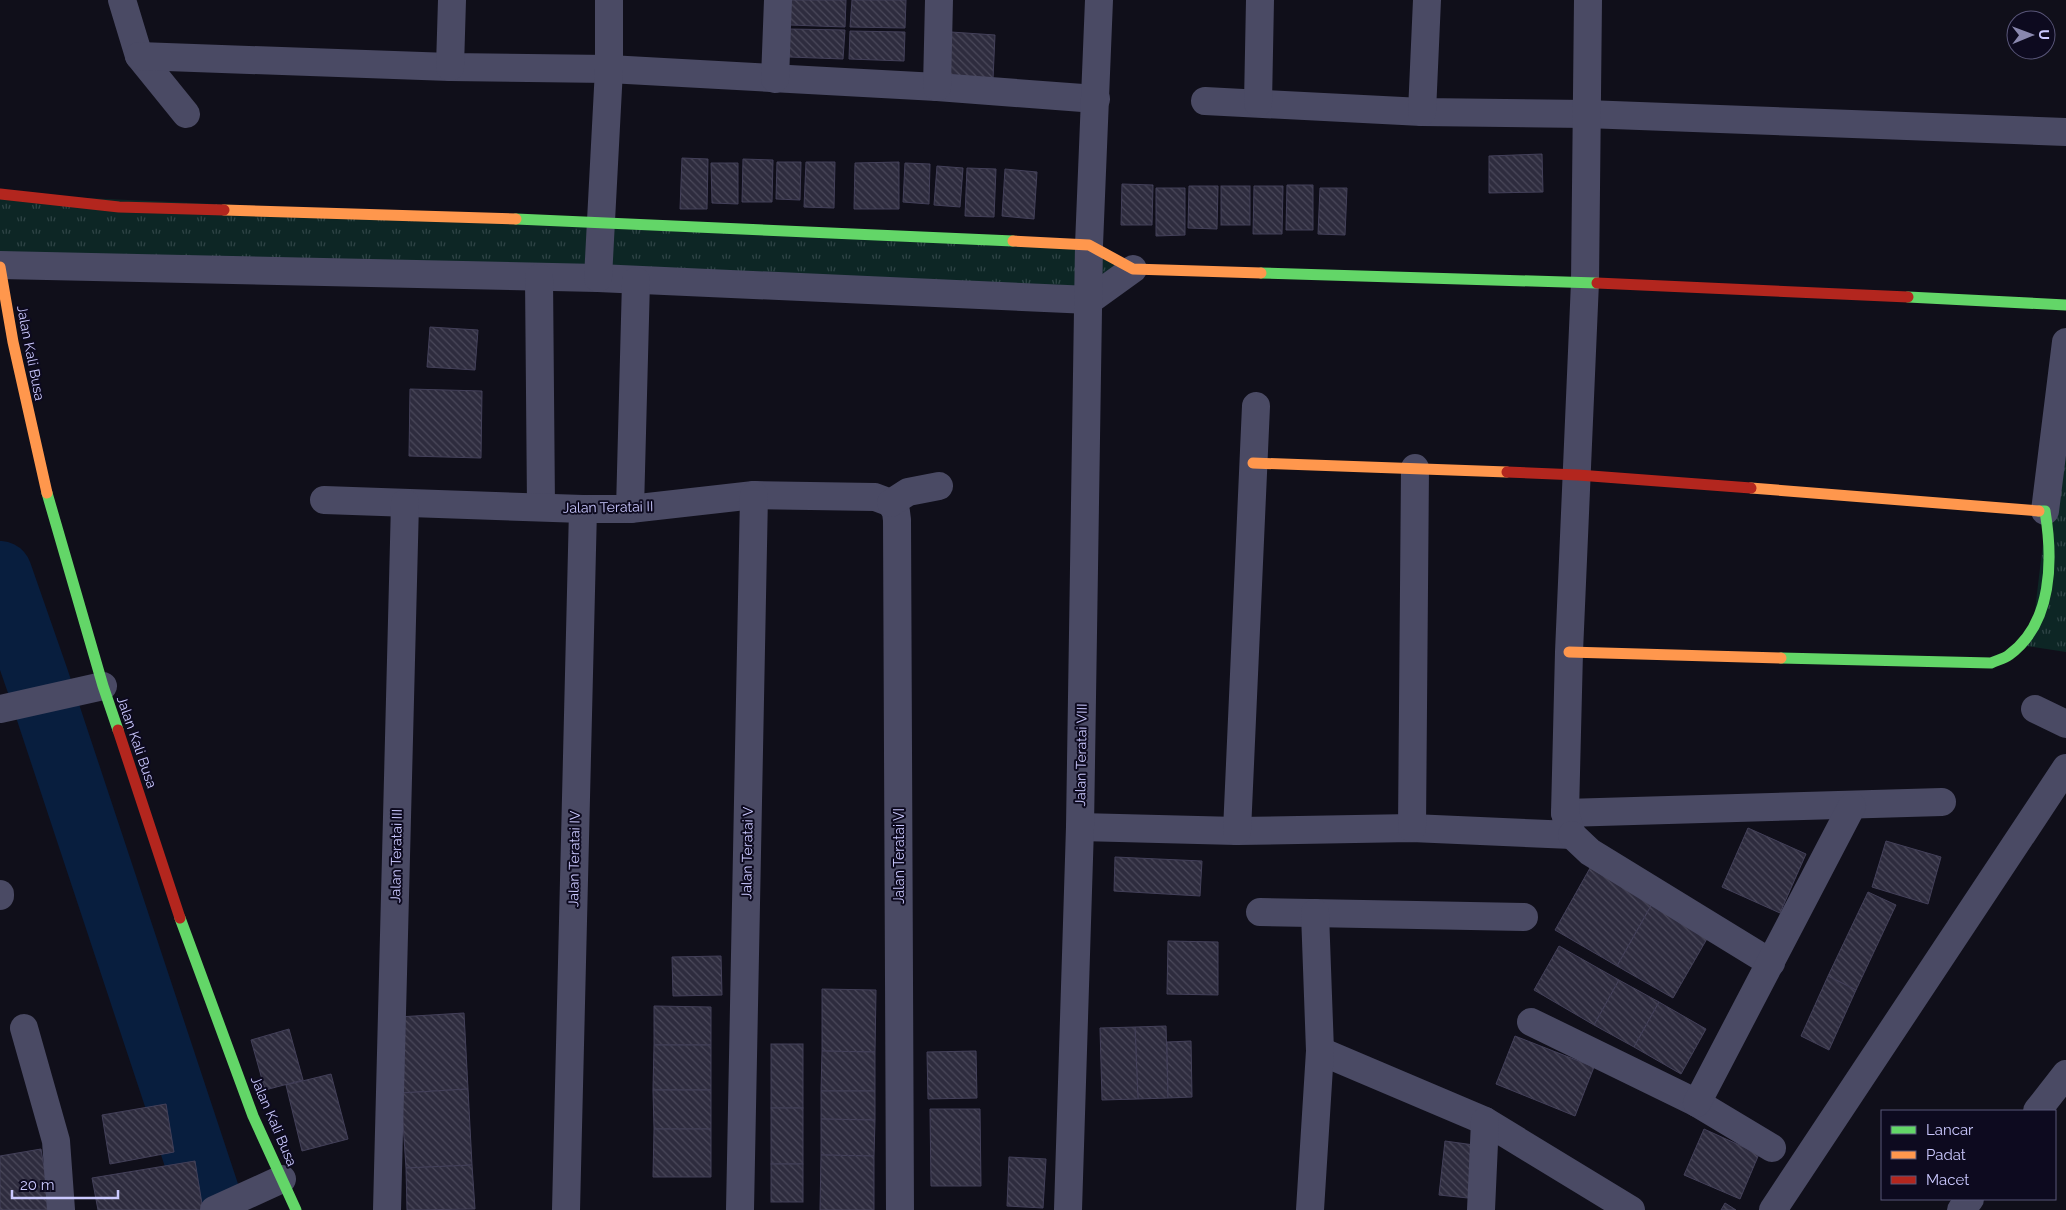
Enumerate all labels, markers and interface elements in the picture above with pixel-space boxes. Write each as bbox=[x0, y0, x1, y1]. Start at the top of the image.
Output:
north arrow bbox=[2006, 10, 2056, 60]
text: U bbox=[2036, 29, 2052, 40]
street label: Jalan Kali Busa bbox=[14, 304, 48, 402]
street label: Jalan Teratai II bbox=[563, 498, 653, 516]
street label: Jalan Kali Busa bbox=[114, 694, 160, 790]
street label: Jalan Teratai VIII bbox=[1072, 703, 1090, 807]
street label: Jalan Teratai V bbox=[738, 806, 756, 899]
street label: Jalan Teratai VI bbox=[891, 808, 907, 904]
street label: Jalan Teratai III bbox=[387, 809, 405, 903]
street label: Jalan Teratai IV bbox=[565, 810, 583, 907]
street label: Jalan Kali Busa bbox=[248, 1073, 300, 1169]
legend bbox=[1881, 1110, 2056, 1200]
text: Lancar bbox=[1926, 1121, 1974, 1139]
text: Padat bbox=[1926, 1146, 1966, 1164]
scale bar bbox=[12, 1168, 119, 1200]
text: Macet bbox=[1926, 1171, 1969, 1189]
text: 20 m bbox=[20, 1176, 55, 1194]

